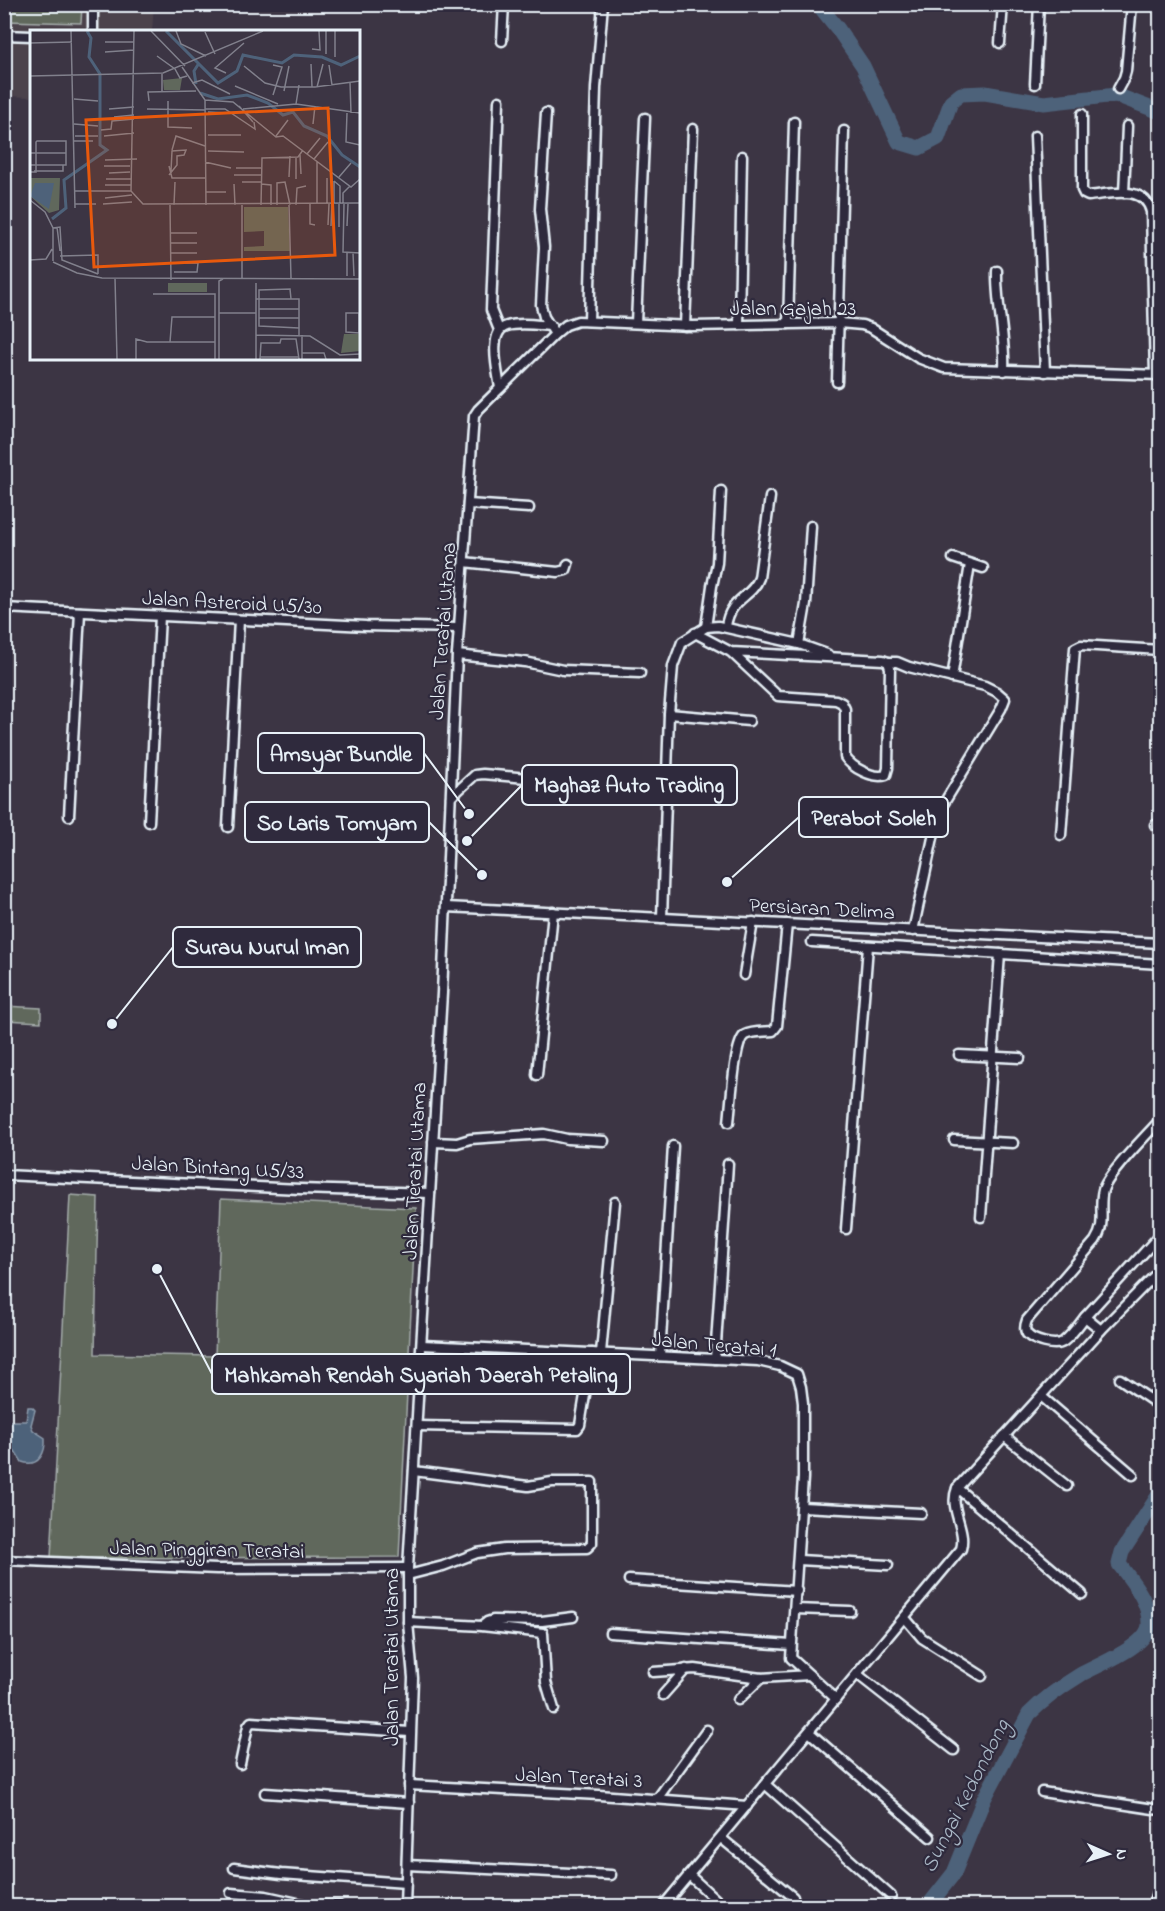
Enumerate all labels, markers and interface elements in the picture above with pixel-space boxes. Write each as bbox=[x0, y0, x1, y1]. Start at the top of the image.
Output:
inset map bbox=[30, 30, 360, 360]
street label: Jalan Gajah 23 bbox=[730, 295, 856, 325]
street label: Jalan Teratai Utama bbox=[423, 541, 465, 721]
street label: Jalan Asteroid U5/30 bbox=[141, 584, 323, 624]
callout: Amsyar Bundle bbox=[258, 733, 424, 773]
text: Amsyar Bundle bbox=[270, 740, 413, 773]
callout: Maghaz Auto Trading bbox=[522, 765, 737, 805]
text: Maghaz Auto Trading bbox=[534, 771, 724, 804]
callout: Perabot Soleh bbox=[799, 797, 948, 837]
callout: So Laris Tomyam bbox=[245, 802, 429, 842]
text: Perabot Soleh bbox=[812, 804, 936, 836]
text: So Laris Tomyam bbox=[257, 809, 417, 842]
street label: Persiaran Delima bbox=[748, 891, 896, 929]
callout: Surau Nurul Iman bbox=[173, 927, 361, 967]
text: Surau Nurul Iman bbox=[185, 933, 349, 965]
street label: Jalan Teratai Utama bbox=[396, 1081, 436, 1261]
street label: Jalan Bintang U5/33 bbox=[131, 1149, 305, 1190]
street label: Jalan Teratai 1 bbox=[650, 1326, 778, 1366]
callout: Mahkamah Rendah Syariah Daerah Petaling bbox=[212, 1354, 630, 1394]
text: Mahkamah Rendah Syariah Daerah Petaling bbox=[224, 1361, 618, 1394]
street label: Jalan Pinggiran Teratai bbox=[109, 1534, 305, 1570]
street label: Jalan Teratai Utama bbox=[378, 1568, 408, 1746]
water label: Sungai Kedondong bbox=[914, 1713, 1020, 1879]
street label: Jalan Teratai 3 bbox=[514, 1761, 643, 1797]
north arrow bbox=[1078, 1824, 1138, 1884]
text: N bbox=[1109, 1849, 1133, 1861]

